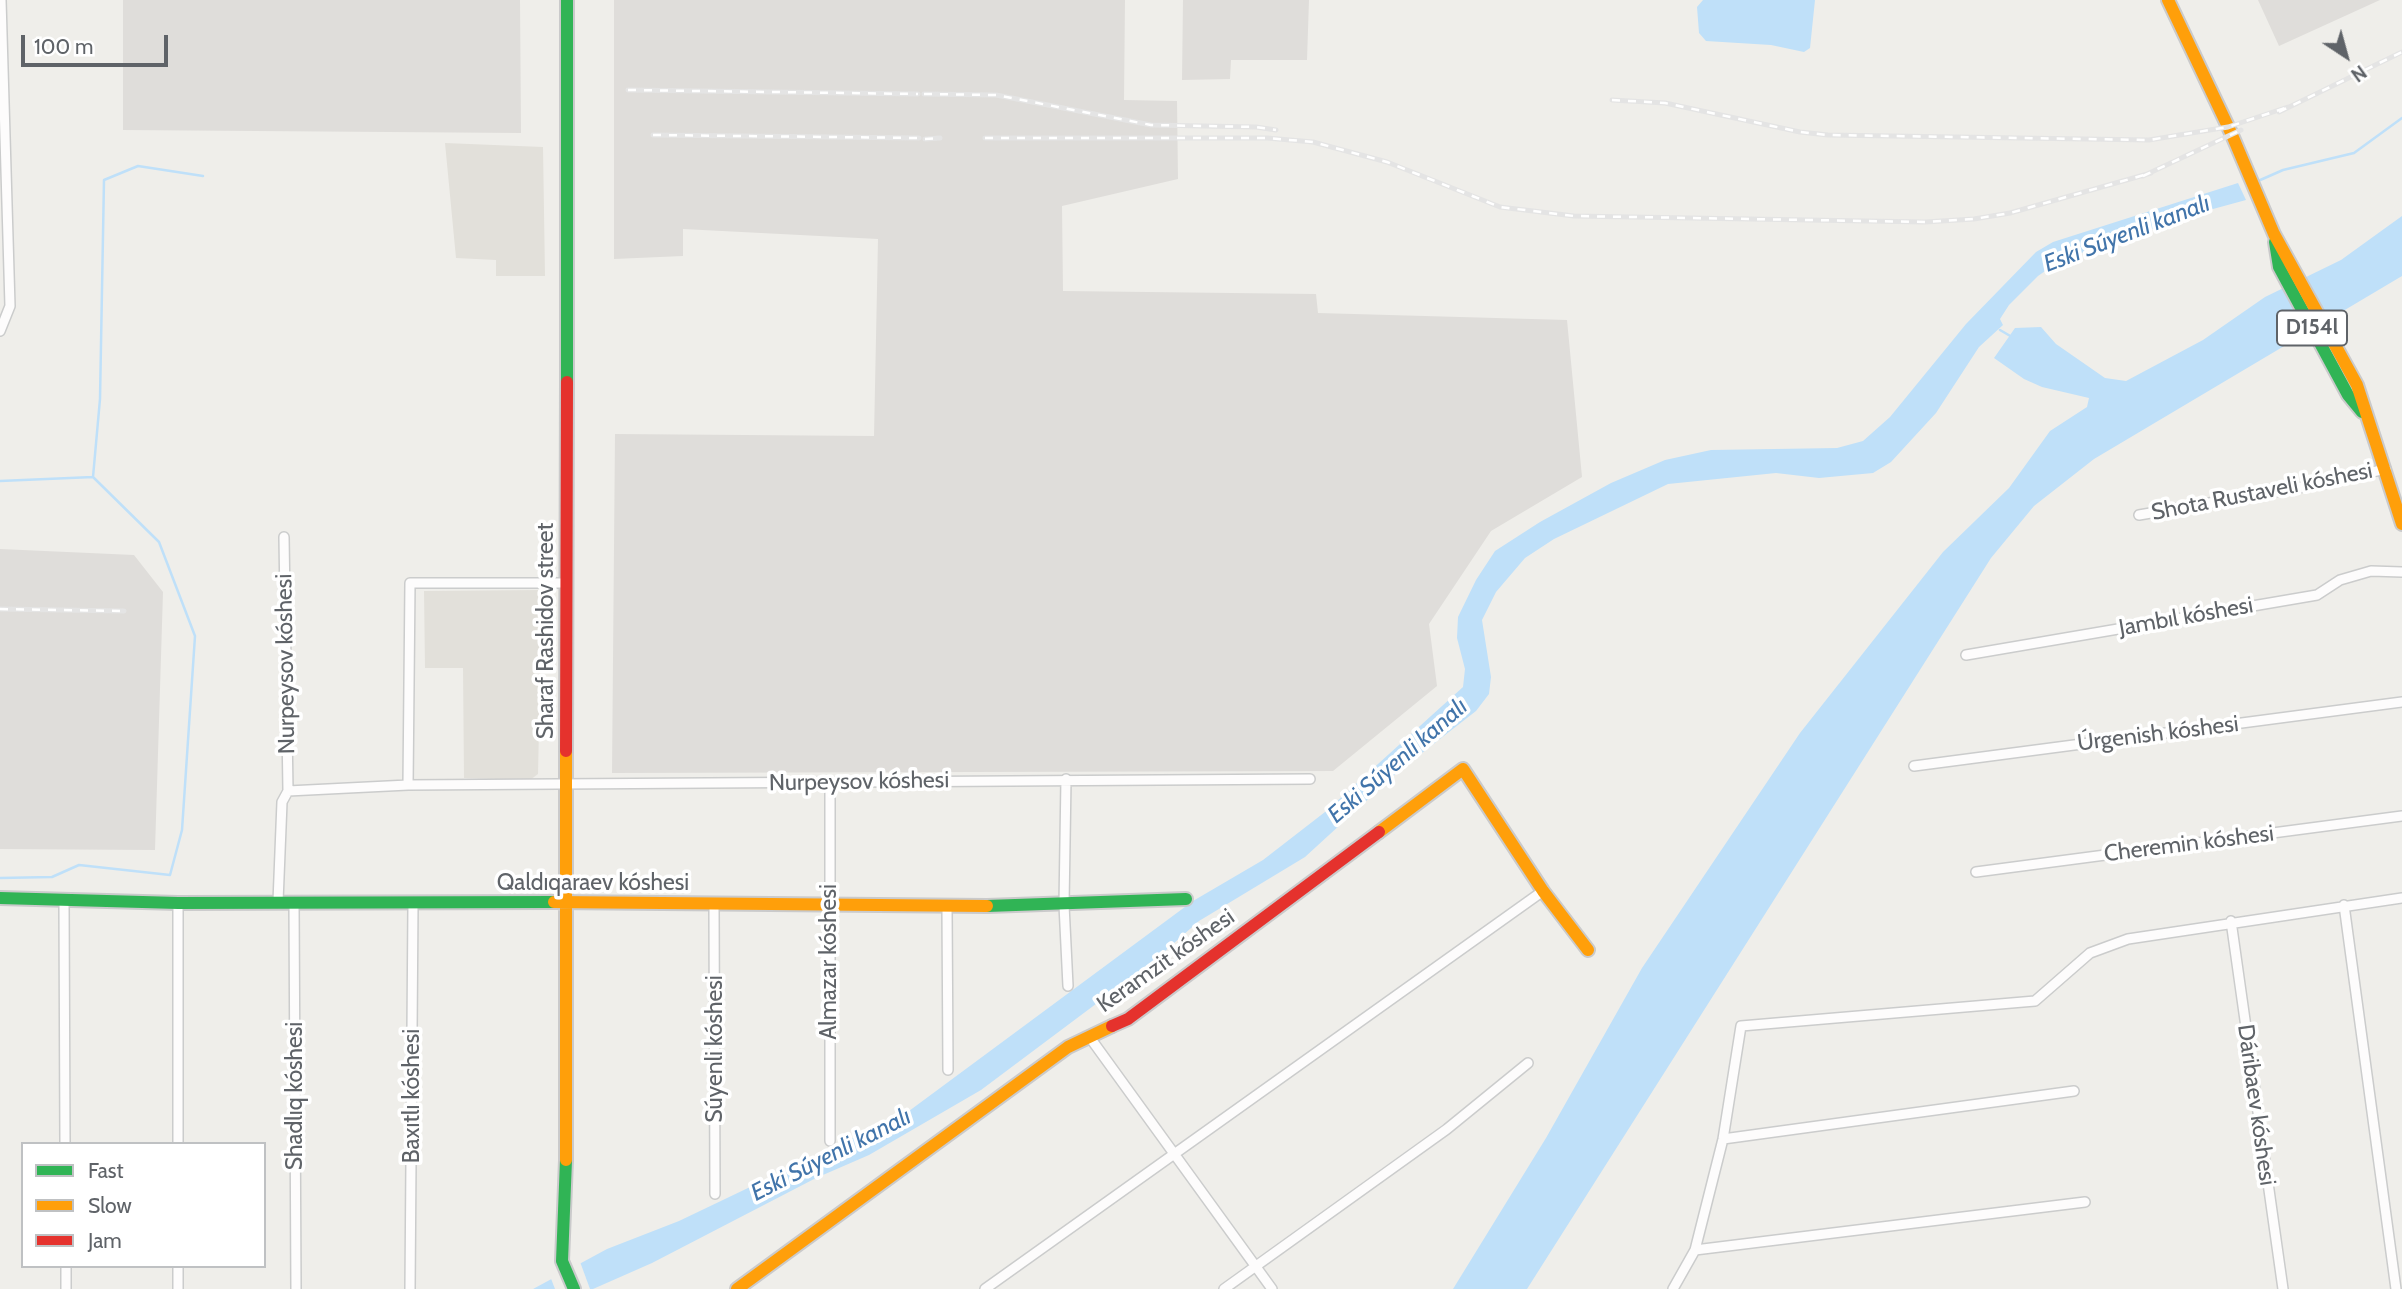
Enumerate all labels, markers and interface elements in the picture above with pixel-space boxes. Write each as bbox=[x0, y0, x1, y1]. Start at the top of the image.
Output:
scale bar bbox=[24, 21, 172, 65]
north arrow bbox=[2311, 21, 2381, 91]
text: 100 m bbox=[34, 34, 93, 59]
text: N bbox=[2346, 60, 2371, 87]
water label: Eski Súyenli kanalı bbox=[2040, 189, 2214, 279]
road number: D154l bbox=[2277, 310, 2347, 346]
street label: Shota Rustaveli kóshesi bbox=[2149, 457, 2375, 527]
street label: Sharaf Rashidov street bbox=[532, 523, 560, 739]
street label: Nurpeysov kóshesi bbox=[271, 574, 301, 754]
street label: Jambıl kóshesi bbox=[2117, 592, 2255, 642]
water label: Eski Súyenli kanalı bbox=[1322, 693, 1474, 829]
street label: Úrgenish kóshesi bbox=[2076, 710, 2240, 758]
street label: Nurpeysov kóshesi bbox=[769, 767, 949, 797]
street label: Cheremin kóshesi bbox=[2103, 820, 2275, 868]
street label: Qaldıqaraev kóshesi bbox=[497, 869, 689, 897]
street label: Almazar kóshesi bbox=[815, 884, 843, 1040]
street label: Keramzit kóshesi bbox=[1092, 903, 1240, 1019]
street label: Súyenli kóshesi bbox=[701, 975, 729, 1123]
street label: Shadlıq kóshesi bbox=[281, 1022, 309, 1170]
street label: Dáribaev kóshesi bbox=[2231, 1023, 2281, 1187]
street label: Baxıtlı kóshesi bbox=[398, 1029, 426, 1163]
water label: Eski Súyenli kanalı bbox=[746, 1102, 916, 1208]
legend bbox=[21, 1142, 266, 1268]
text: Fast bbox=[88, 1158, 124, 1183]
text: Slow bbox=[88, 1193, 132, 1218]
text: Jam bbox=[88, 1228, 122, 1253]

